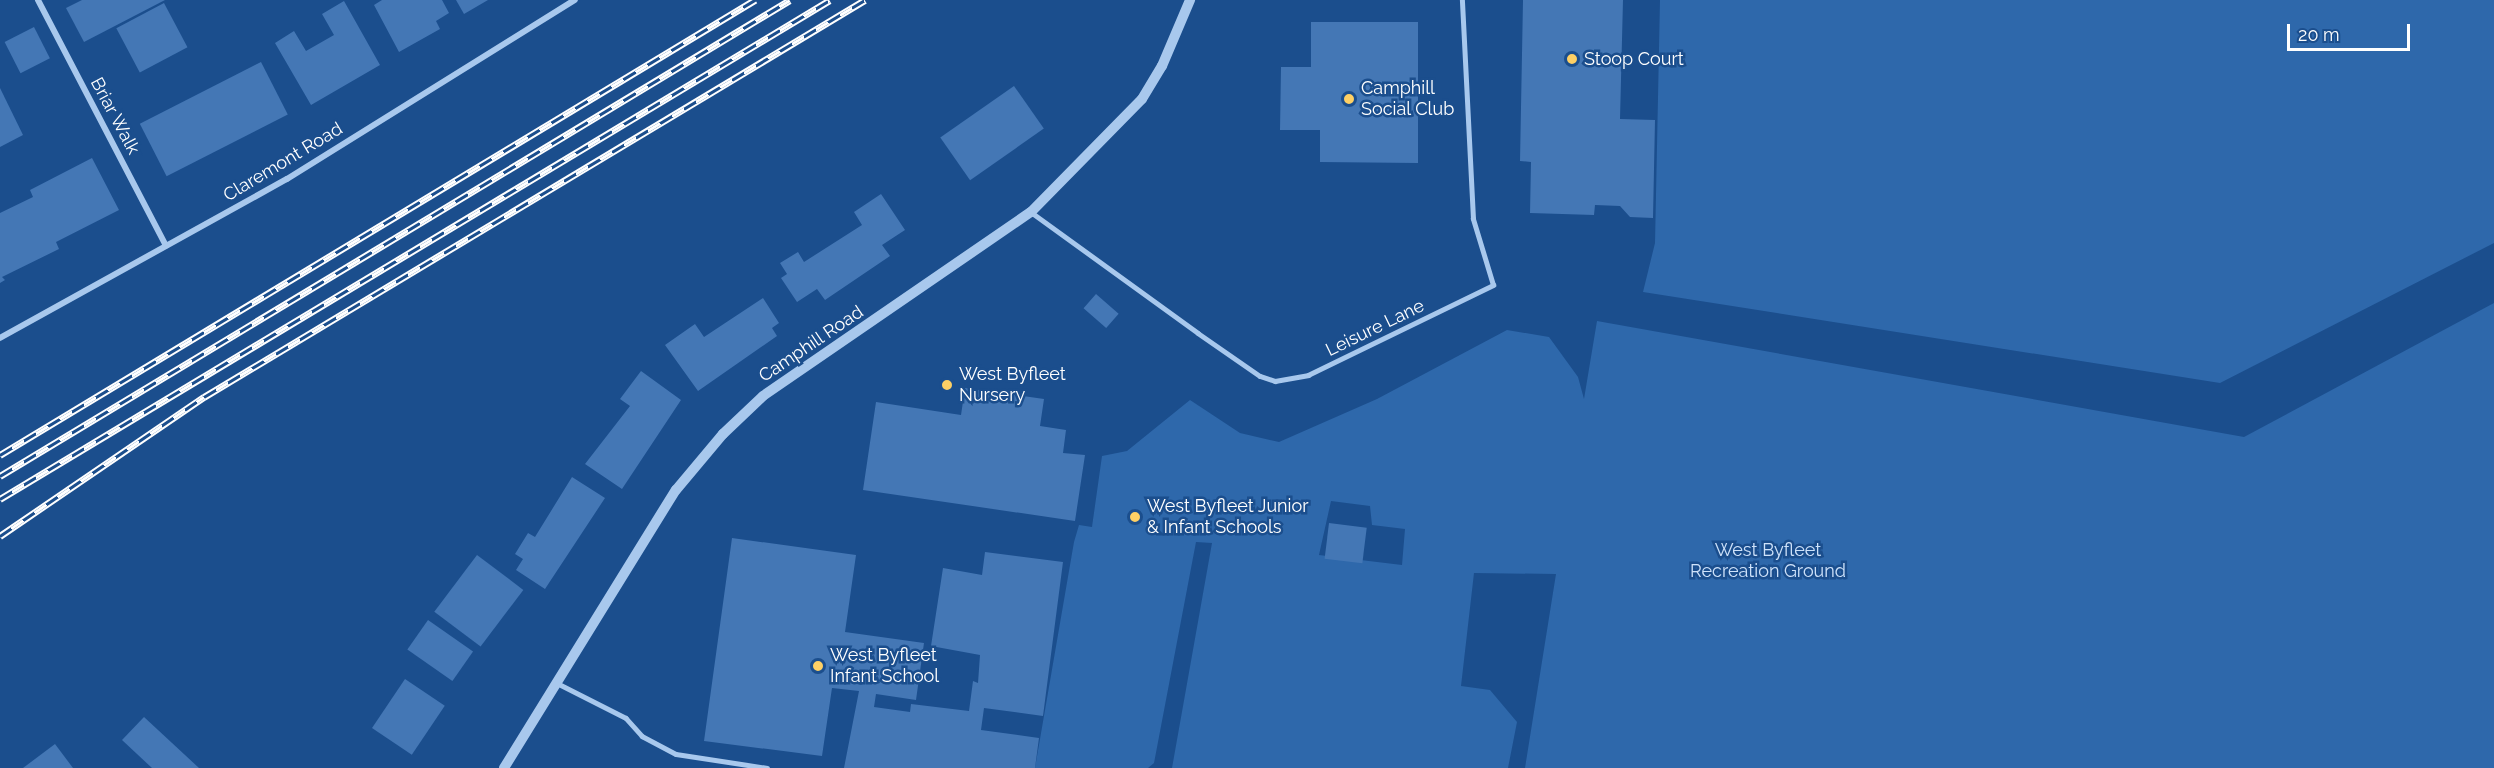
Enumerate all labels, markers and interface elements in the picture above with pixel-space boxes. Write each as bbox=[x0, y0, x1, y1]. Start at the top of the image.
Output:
scale bar bbox=[2290, 12, 2413, 50]
text: 20 m bbox=[2298, 24, 2340, 45]
place label: Stoop Court bbox=[1584, 48, 1684, 70]
marker: Stoop Court bbox=[1565, 52, 1579, 66]
street label: Briar Walk bbox=[85, 73, 145, 159]
place label: Camphill Social Club bbox=[1361, 78, 1455, 121]
marker: Camphill Social Club bbox=[1342, 92, 1356, 106]
street label: Claremont Road bbox=[220, 118, 346, 206]
street label: Leisure Lane bbox=[1322, 295, 1428, 361]
street label: Camphill Road bbox=[754, 301, 868, 387]
place label: West Byfleet Nursery bbox=[959, 364, 1066, 406]
marker: West Byfleet Nursery bbox=[940, 378, 954, 392]
place label: West Byfleet Junior & Infant Schools bbox=[1147, 496, 1309, 538]
marker: West Byfleet Junior & Infant Schools bbox=[1128, 510, 1142, 524]
park label: West Byfleet Recreation Ground bbox=[1690, 540, 1846, 582]
place label: West Byfleet Infant School bbox=[830, 645, 939, 688]
marker: West Byfleet Infant School bbox=[811, 659, 825, 673]

